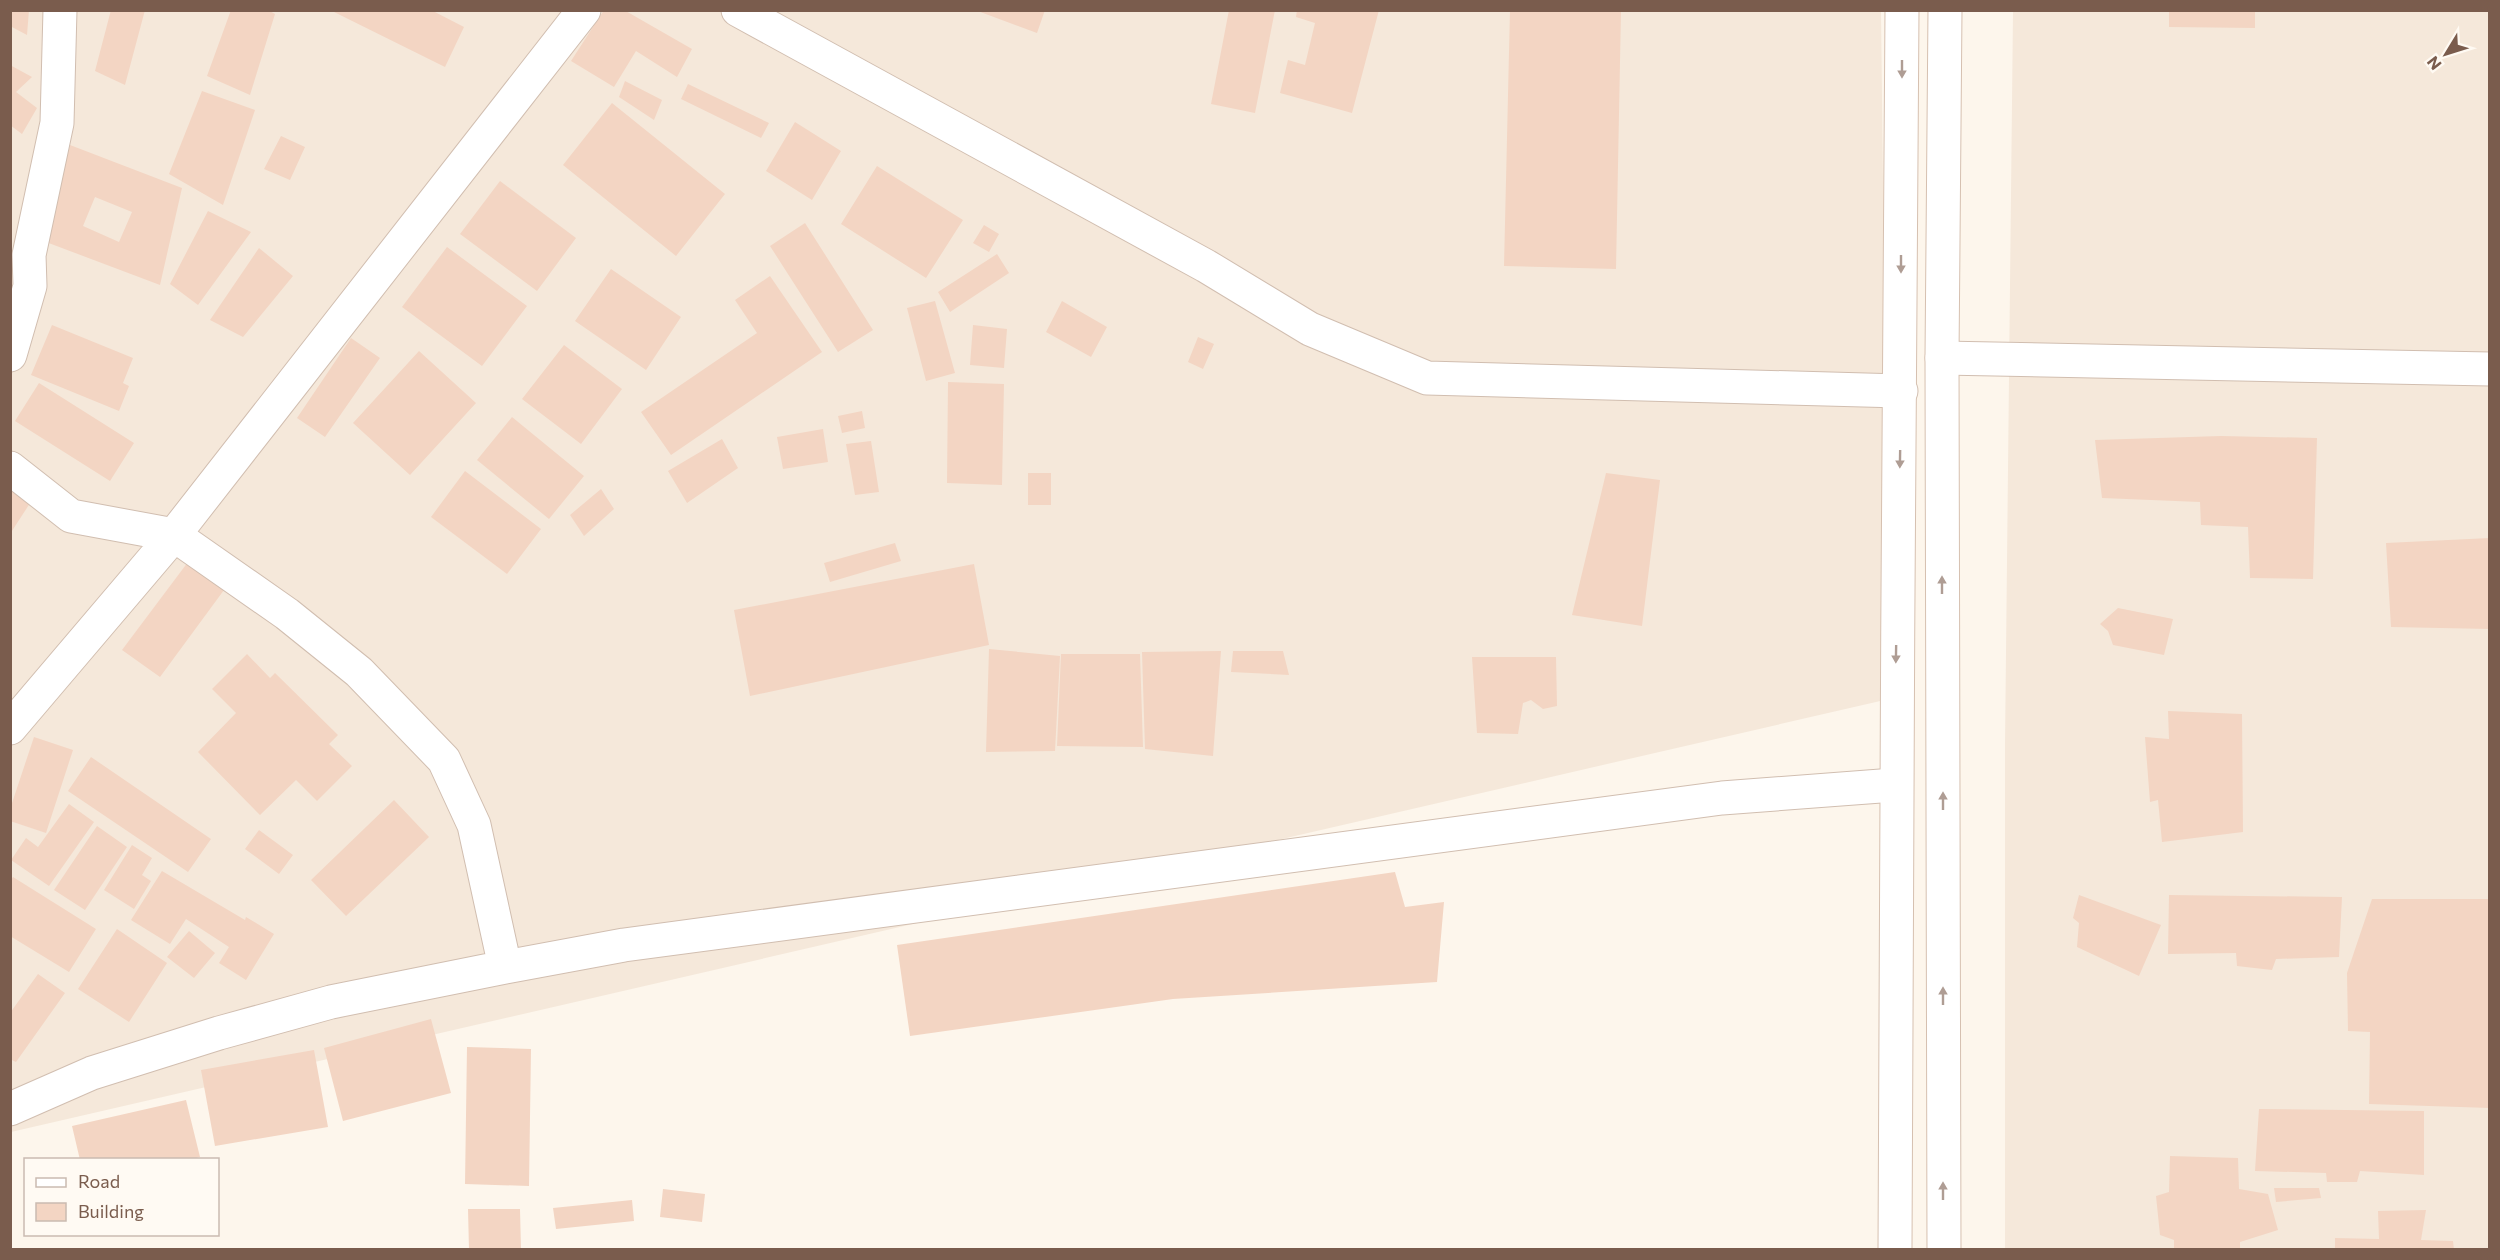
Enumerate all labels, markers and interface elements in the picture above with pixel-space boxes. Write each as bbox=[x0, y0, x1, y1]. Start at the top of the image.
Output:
north arrow bbox=[2416, 24, 2476, 84]
text: N bbox=[2423, 53, 2445, 74]
one-way arrow bbox=[1897, 59, 1907, 78]
one-way arrow bbox=[1896, 254, 1906, 273]
one-way arrow bbox=[1895, 449, 1904, 468]
one-way arrow bbox=[1937, 576, 1947, 595]
one-way arrow bbox=[1892, 644, 1901, 663]
one-way arrow bbox=[1938, 792, 1948, 811]
one-way arrow bbox=[1938, 987, 1948, 1006]
legend bbox=[24, 1158, 219, 1236]
text: Road bbox=[78, 1170, 120, 1192]
one-way arrow bbox=[1938, 1182, 1948, 1201]
text: Building bbox=[78, 1200, 144, 1222]

